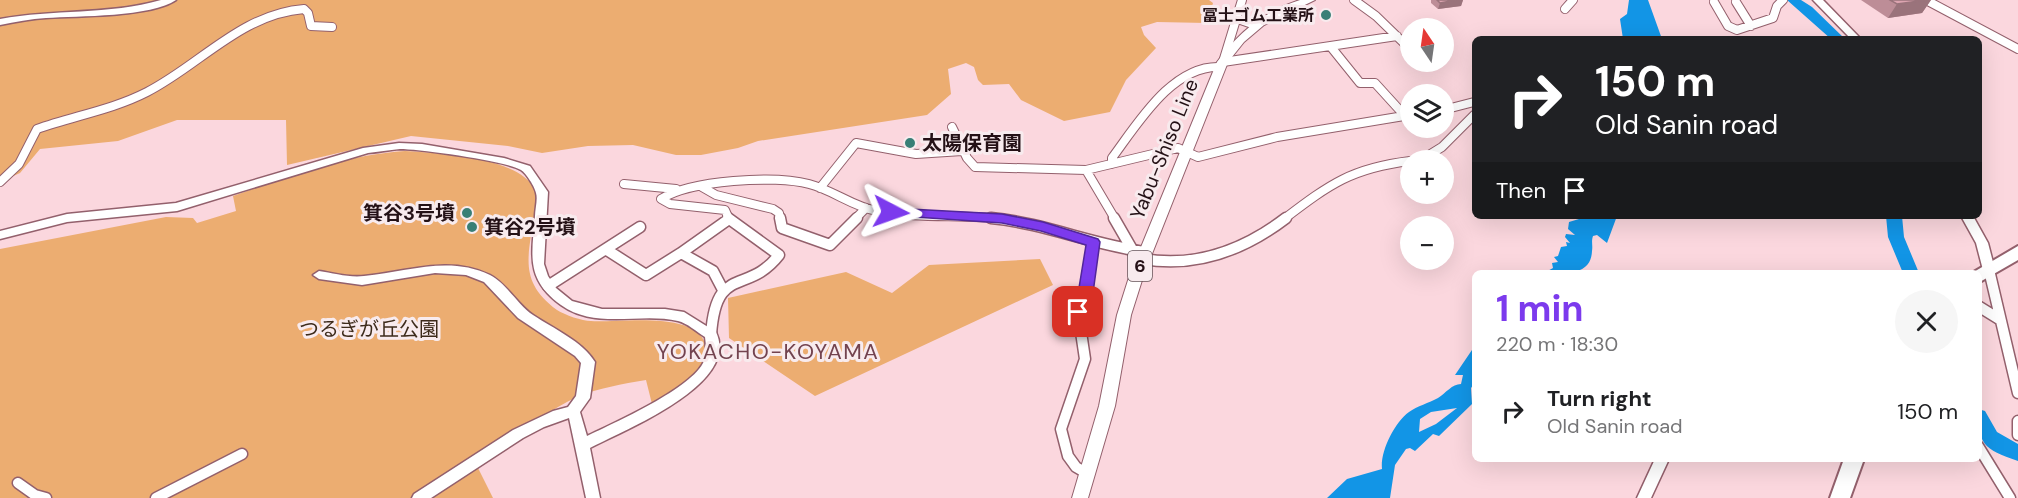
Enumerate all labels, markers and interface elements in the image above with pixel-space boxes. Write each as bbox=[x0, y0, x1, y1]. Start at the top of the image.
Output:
place label: 冨士ゴム工業所 bbox=[1202, 5, 1314, 26]
marker: 冨士ゴム工業所 bbox=[1319, 8, 1333, 22]
north arrow bbox=[1400, 18, 1454, 72]
map controls bbox=[1400, 18, 1454, 270]
text: 150 m bbox=[1595, 54, 1715, 109]
icon: right bbox=[1496, 60, 1574, 138]
street label: Yabu-Shiso Line bbox=[1124, 75, 1204, 223]
button: layers bbox=[1400, 84, 1454, 138]
text: Old Sanin road bbox=[1595, 107, 1778, 142]
place label: 太陽保育園 bbox=[922, 130, 1022, 156]
marker: 太陽保育園 bbox=[903, 136, 917, 150]
button: + bbox=[1400, 150, 1454, 204]
icon: arrive bbox=[1558, 174, 1591, 207]
text: Then bbox=[1496, 176, 1546, 205]
position arrow bbox=[859, 180, 923, 244]
place label: 箕谷3号墳 bbox=[363, 200, 455, 226]
marker: 箕谷3号墳 bbox=[460, 206, 474, 220]
place label: 箕谷2号墳 bbox=[484, 214, 576, 240]
button: − bbox=[1400, 216, 1454, 270]
marker: 箕谷2号墳 bbox=[465, 220, 479, 234]
road number: 6 bbox=[1128, 251, 1152, 281]
text: 1 min bbox=[1496, 285, 1584, 332]
pin bbox=[1052, 286, 1103, 337]
button: close bbox=[1895, 290, 1958, 353]
icon: arrive bbox=[1061, 295, 1094, 328]
park label: つるぎが丘公園 bbox=[299, 316, 439, 342]
text: 220 m · 18:30 bbox=[1496, 331, 1618, 357]
district label: YOKACHO-KOYAMA bbox=[657, 337, 879, 366]
text: Turn right bbox=[1547, 384, 1652, 413]
icon: right bbox=[1496, 395, 1529, 428]
text: 150 m bbox=[1897, 397, 1958, 426]
text: Old Sanin road bbox=[1547, 413, 1683, 439]

